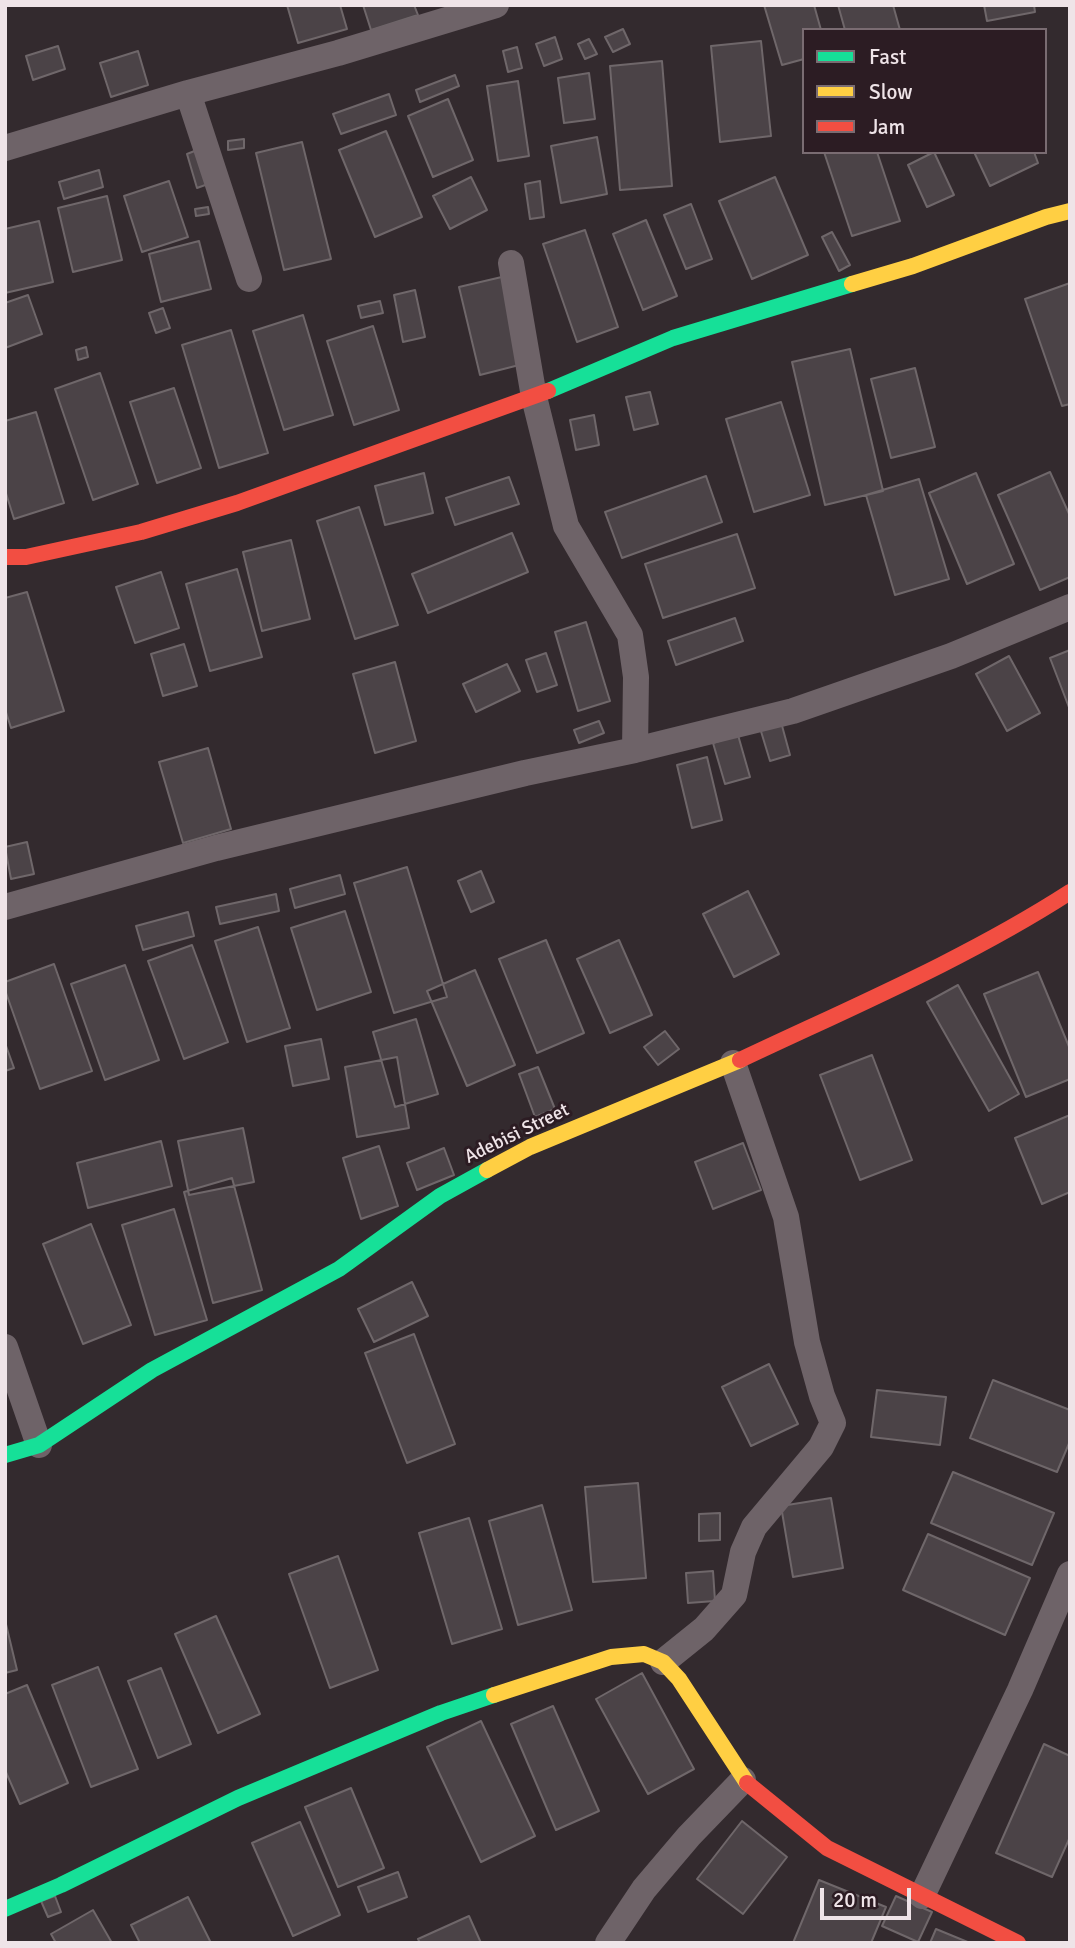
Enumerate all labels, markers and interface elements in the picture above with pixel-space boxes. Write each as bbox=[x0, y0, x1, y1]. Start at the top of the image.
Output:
legend bbox=[802, 28, 1047, 154]
text: Fast bbox=[869, 44, 906, 70]
text: Slow bbox=[869, 79, 913, 105]
text: Jam bbox=[869, 114, 905, 140]
street label: Adebisi Street bbox=[461, 1099, 573, 1169]
scale bar bbox=[823, 1874, 914, 1918]
text: 20 m bbox=[833, 1887, 877, 1913]

